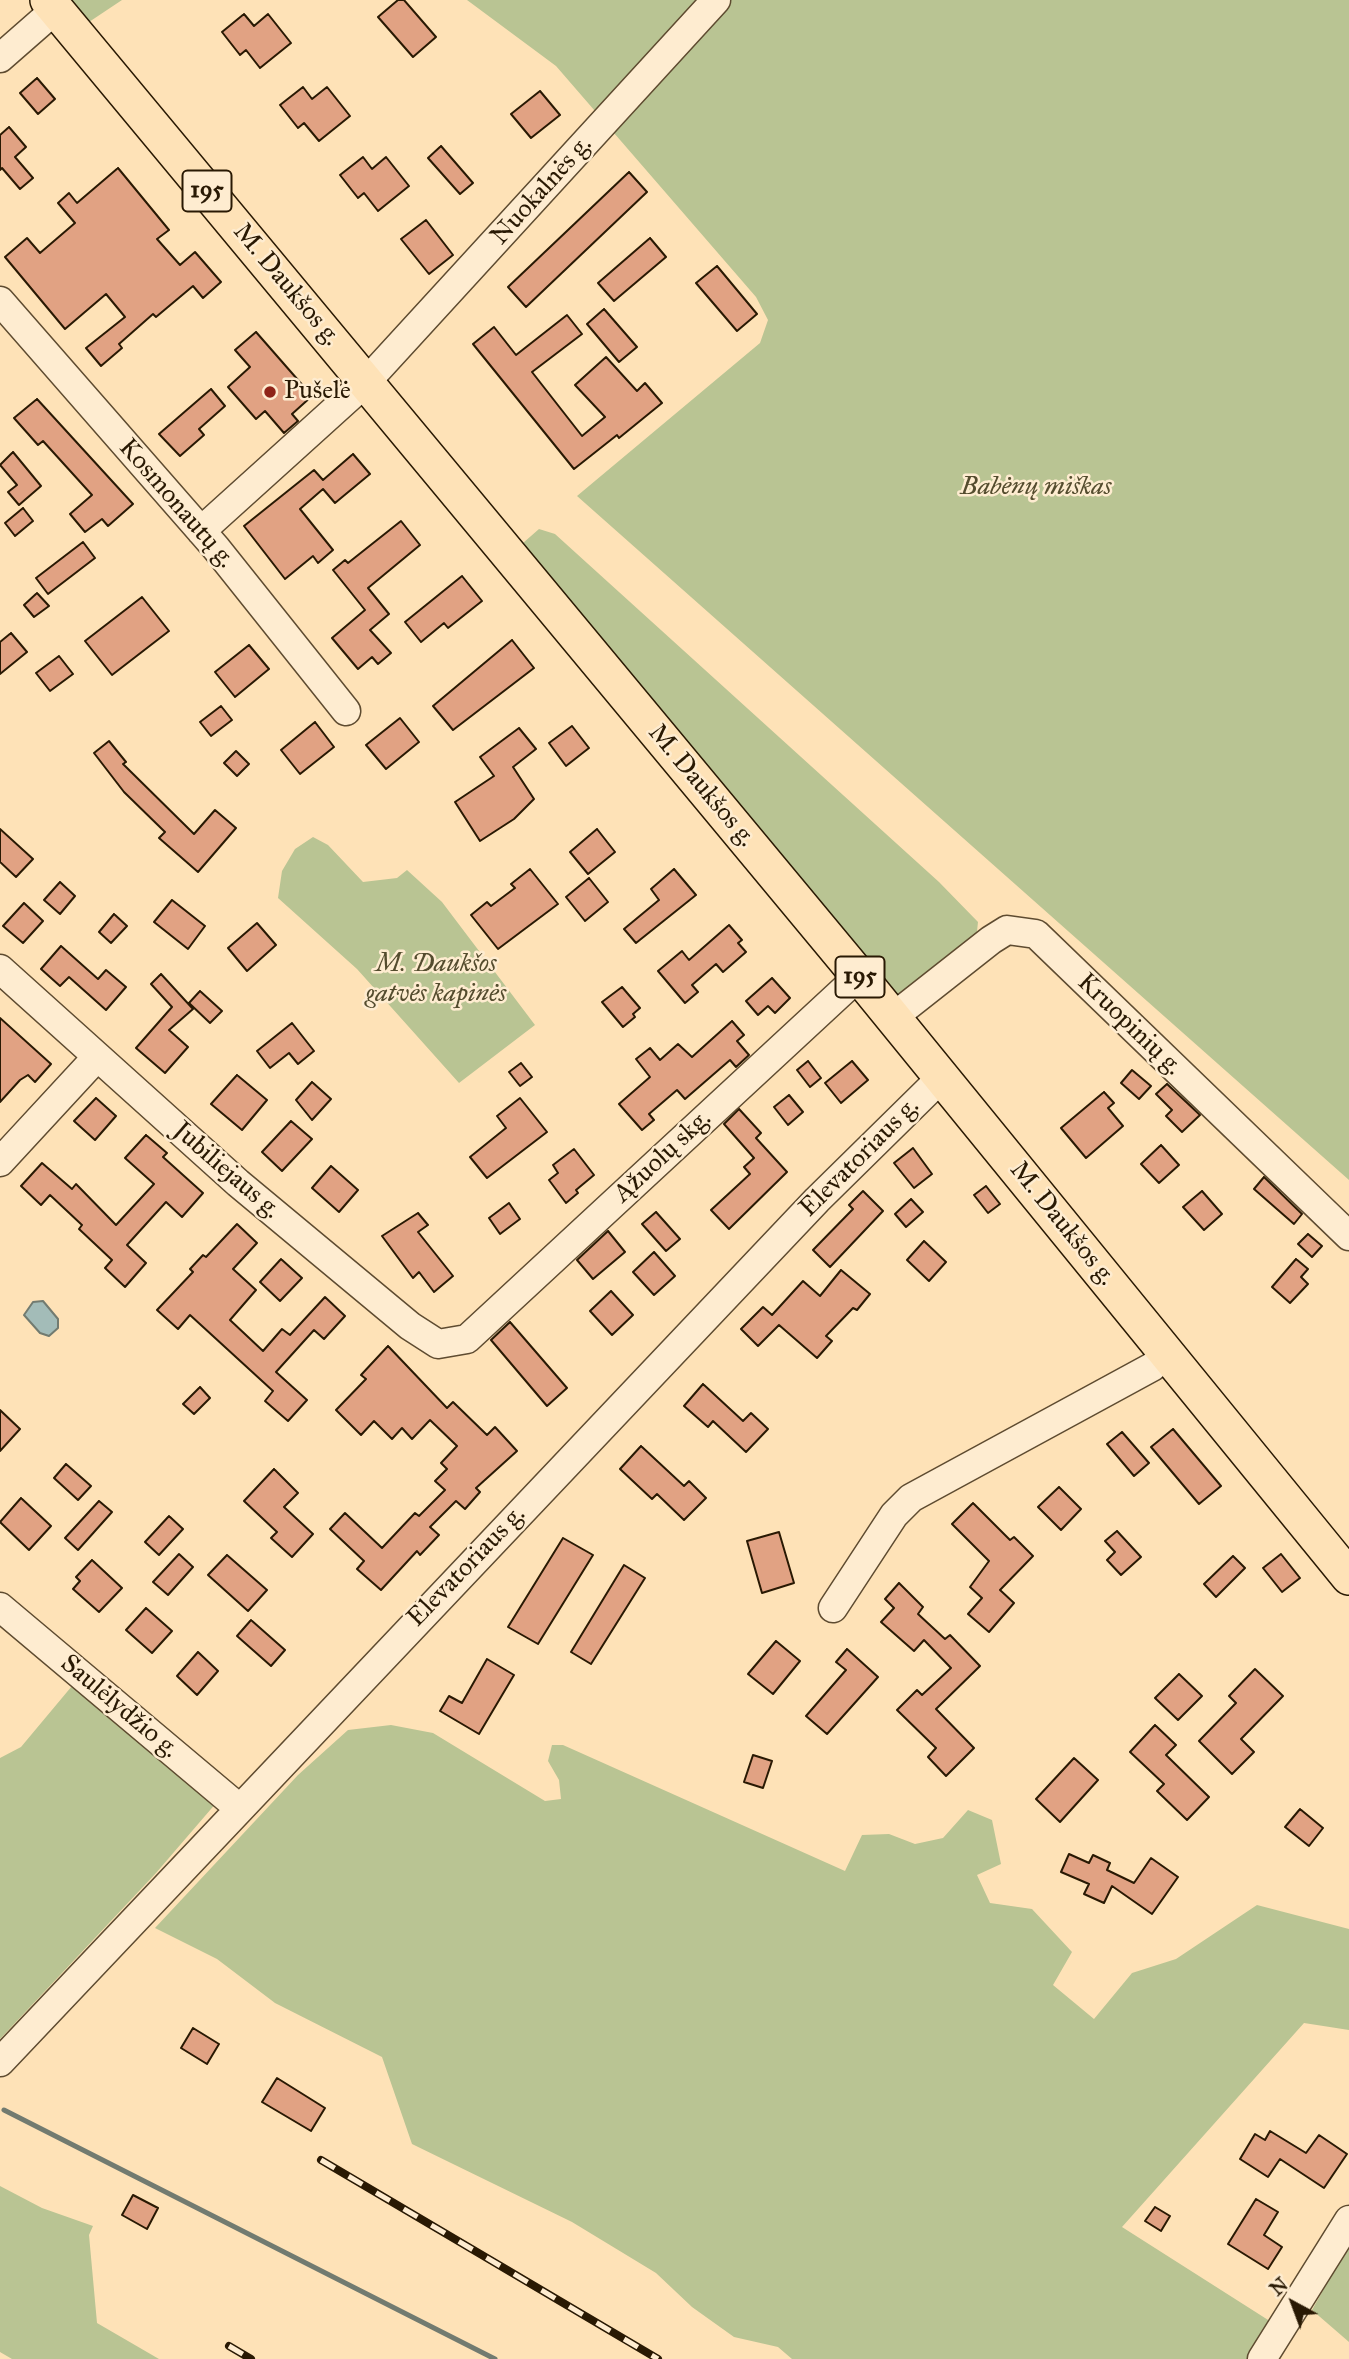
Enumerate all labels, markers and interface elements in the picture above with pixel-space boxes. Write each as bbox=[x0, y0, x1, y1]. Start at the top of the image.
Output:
street label: Nuokalnės g. bbox=[485, 130, 599, 252]
road number: 195 bbox=[182, 170, 232, 211]
street label: M. Daukšos g. bbox=[226, 217, 346, 353]
place label: Pušelė bbox=[284, 376, 351, 408]
marker: Pušelė bbox=[262, 384, 278, 400]
street label: Kosmonautų g. bbox=[111, 433, 241, 575]
park label: Babėnų miškas bbox=[960, 472, 1112, 504]
street label: M. Daukšos g. bbox=[641, 718, 761, 854]
park label: M. Daukšos gatvės kapinės bbox=[366, 949, 506, 1010]
road number: 195 bbox=[836, 957, 884, 998]
street label: Kruopinių g. bbox=[1070, 967, 1188, 1083]
street label: Elevatoriaus g. bbox=[794, 1092, 926, 1224]
street label: Ąžuolų skg. bbox=[608, 1104, 718, 1210]
street label: Jubiliejaus g. bbox=[166, 1116, 286, 1226]
street label: M. Daukšos g. bbox=[1002, 1156, 1122, 1292]
street label: Elevatoriaus g. bbox=[401, 1500, 533, 1634]
street label: Saulėlydžio g. bbox=[54, 1649, 184, 1765]
north arrow bbox=[1258, 2268, 1328, 2338]
text: N bbox=[1265, 2273, 1293, 2301]

